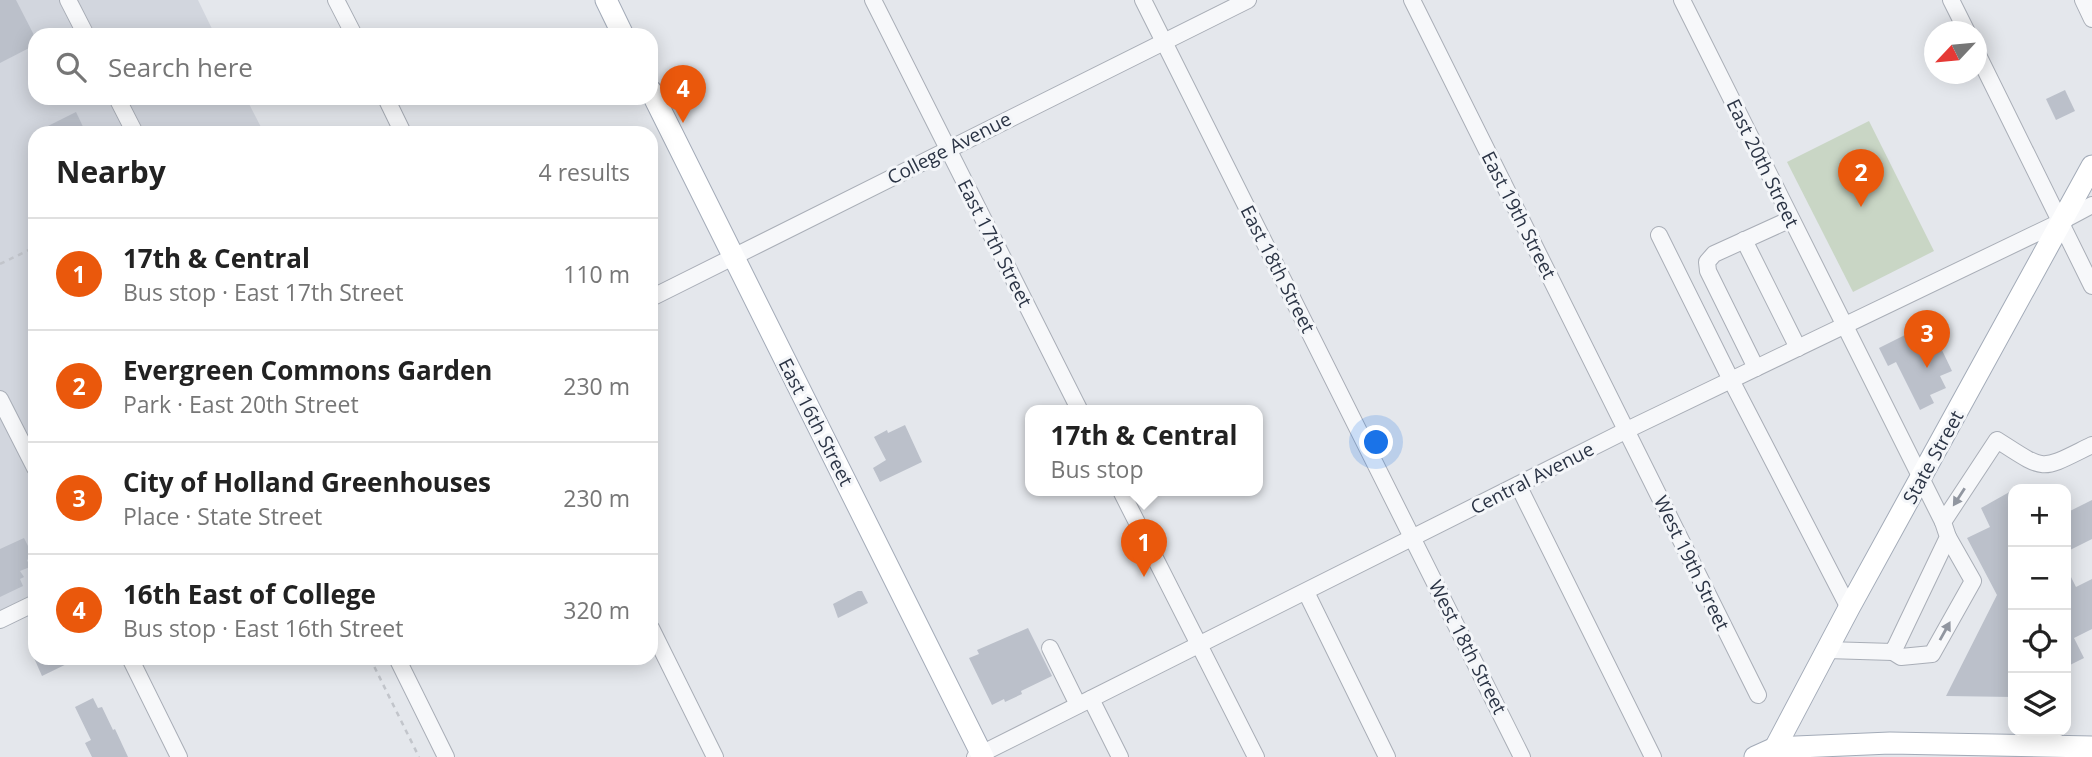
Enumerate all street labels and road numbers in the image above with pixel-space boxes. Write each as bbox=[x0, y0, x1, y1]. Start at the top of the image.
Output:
street label: East 20th Street bbox=[1721, 94, 1805, 232]
street label: College Avenue bbox=[883, 106, 1015, 190]
street label: East 19th Street bbox=[1476, 147, 1562, 283]
street label: East 17th Street bbox=[952, 175, 1038, 311]
street label: East 18th Street bbox=[1235, 201, 1321, 337]
street label: East 16th Street bbox=[773, 354, 859, 490]
street label: State Street bbox=[1897, 405, 1969, 508]
street label: Central Avenue bbox=[1466, 436, 1598, 520]
street label: West 19th Street bbox=[1648, 491, 1736, 635]
street label: West 18th Street bbox=[1423, 576, 1513, 719]

